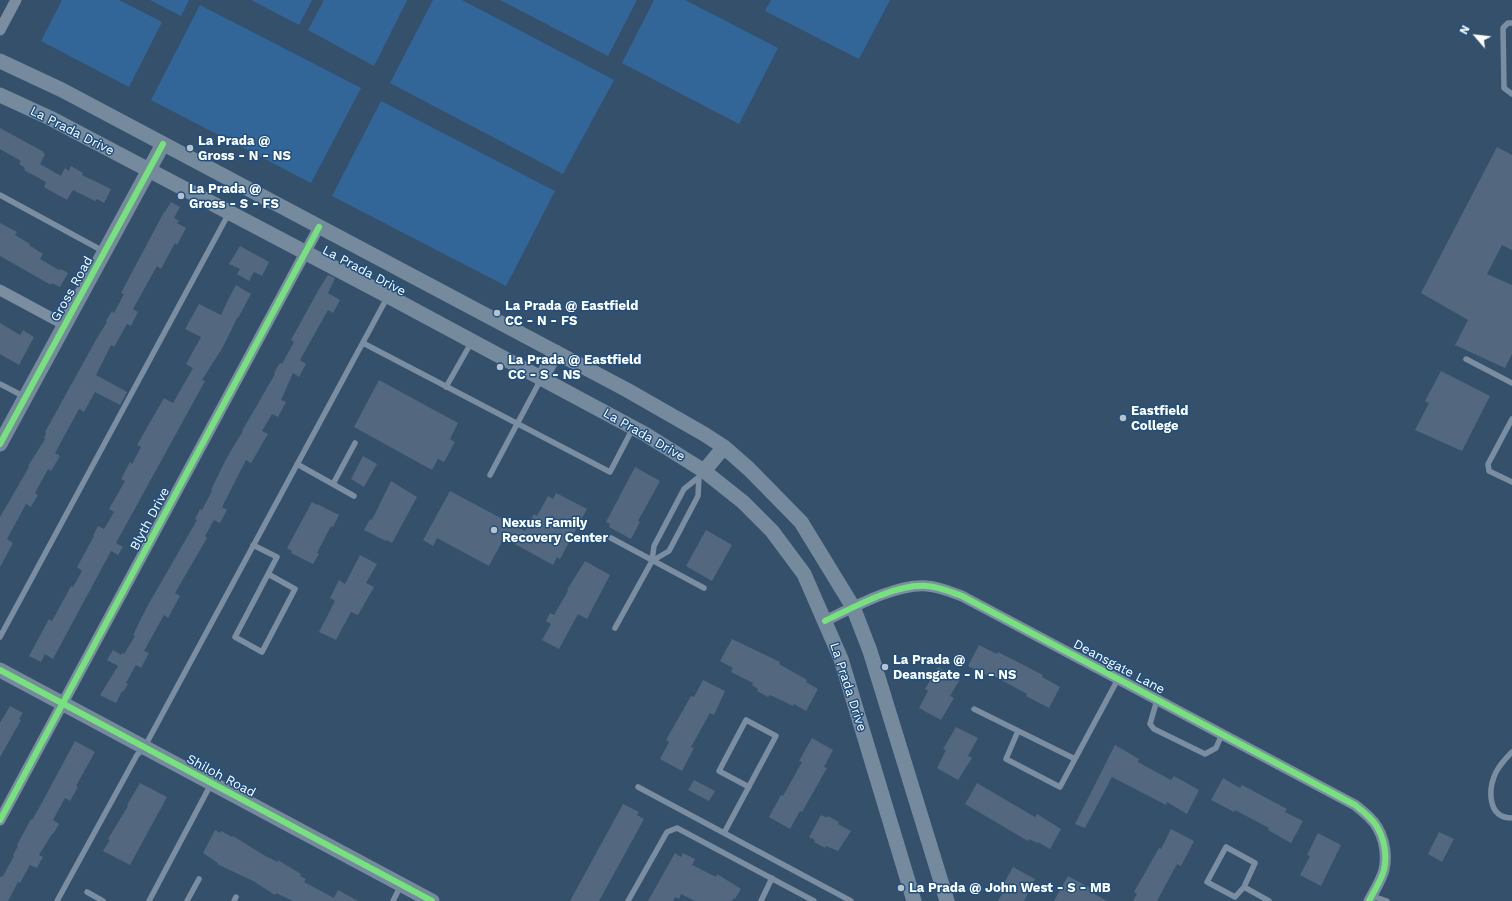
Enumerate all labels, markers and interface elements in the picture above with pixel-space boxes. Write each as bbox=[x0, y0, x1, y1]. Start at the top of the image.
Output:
north arrow bbox=[1456, 16, 1496, 56]
text: N bbox=[1457, 23, 1473, 37]
street label: La Prada Drive bbox=[27, 103, 117, 159]
place label: La Prada @ Gross - N - NS bbox=[198, 133, 291, 164]
marker: La Prada @ Gross - N - NS bbox=[185, 143, 195, 153]
place label: La Prada @ Gross - S - FS bbox=[189, 181, 279, 212]
marker: La Prada @ Gross - S - FS bbox=[176, 191, 186, 201]
street label: La Prada Drive bbox=[320, 242, 408, 300]
street label: Gross Road bbox=[48, 254, 96, 324]
place label: La Prada @ Eastfield CC - N - FS bbox=[505, 298, 638, 329]
marker: La Prada @ Eastfield CC - N - FS bbox=[492, 308, 502, 318]
place label: La Prada @ Eastfield CC - S - NS bbox=[508, 352, 641, 383]
marker: La Prada @ Eastfield CC - S - NS bbox=[495, 362, 505, 372]
place label: Eastfield College bbox=[1131, 403, 1188, 434]
street label: La Prada Drive bbox=[600, 405, 688, 465]
marker: Eastfield College bbox=[1118, 413, 1128, 423]
street label: Blyth Drive bbox=[127, 485, 173, 553]
place label: Nexus Family Recovery Center bbox=[502, 515, 608, 546]
marker: Nexus Family Recovery Center bbox=[489, 525, 499, 535]
street label: Deansgate Lane bbox=[1071, 636, 1167, 698]
street label: La Prada Drive bbox=[826, 641, 870, 733]
place label: La Prada @ Deansgate - N - NS bbox=[893, 652, 1016, 683]
marker: La Prada @ Deansgate - N - NS bbox=[880, 662, 890, 672]
street label: Shiloh Road bbox=[184, 751, 258, 801]
place label: La Prada @ John West - S - MB bbox=[909, 880, 1111, 896]
marker: La Prada @ John West - S - MB bbox=[896, 883, 906, 893]

